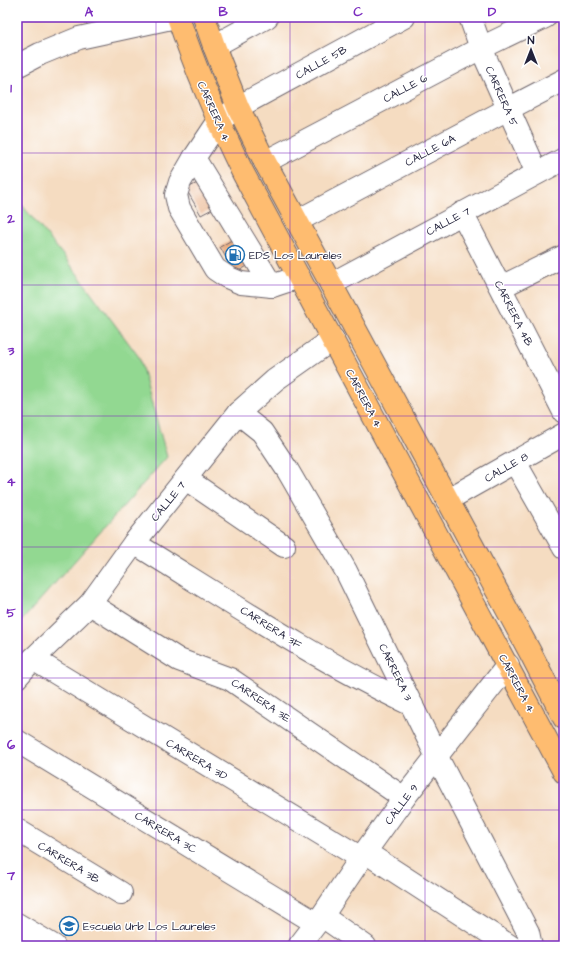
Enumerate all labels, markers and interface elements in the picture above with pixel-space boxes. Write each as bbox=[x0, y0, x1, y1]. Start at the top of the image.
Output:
text: A bbox=[85, 3, 94, 21]
text: B bbox=[218, 3, 228, 21]
text: C bbox=[353, 3, 363, 21]
text: D bbox=[488, 3, 497, 21]
north arrow bbox=[511, 30, 551, 70]
text: N bbox=[528, 33, 535, 48]
street label: CALLE 5B bbox=[293, 42, 350, 83]
street label: CARRERA 5 bbox=[482, 64, 522, 129]
street label: CALLE 6 bbox=[381, 71, 430, 106]
text: 1 bbox=[10, 79, 12, 97]
street label: CARRERA 4 bbox=[194, 79, 234, 144]
street label: CALLE 6A bbox=[402, 131, 458, 170]
street label: CALLE 7 bbox=[424, 204, 473, 239]
text: 2 bbox=[6, 210, 15, 228]
fuel station icon: EDS Los Laureles bbox=[224, 244, 246, 266]
place label: EDS Los Laureles bbox=[249, 248, 342, 263]
street label: CARRERA 4B bbox=[491, 278, 537, 349]
text: 3 bbox=[7, 342, 15, 360]
street label: CARRERA 4 bbox=[342, 367, 385, 430]
street label: CALLE 8 bbox=[482, 449, 531, 486]
text: 4 bbox=[7, 473, 16, 491]
street label: CALLE 7 bbox=[148, 478, 189, 525]
street label: CARRERA 3F bbox=[237, 603, 305, 652]
text: 5 bbox=[6, 604, 16, 622]
street label: CARRERA 3 bbox=[375, 641, 416, 704]
street label: CARRERA 4 bbox=[495, 652, 538, 715]
street label: CARRERA 3E bbox=[228, 675, 294, 726]
street label: CARRERA 3D bbox=[163, 735, 230, 784]
text: 6 bbox=[7, 736, 16, 754]
street label: CALLE 9 bbox=[381, 781, 422, 828]
street label: CARRERA 3C bbox=[132, 808, 200, 857]
street label: CARRERA 3B bbox=[35, 838, 103, 887]
text: 7 bbox=[6, 867, 16, 885]
school or university icon: Escuela Urb Los Laureles bbox=[58, 915, 80, 937]
place label: Escuela Urb Los Laureles bbox=[83, 919, 216, 934]

